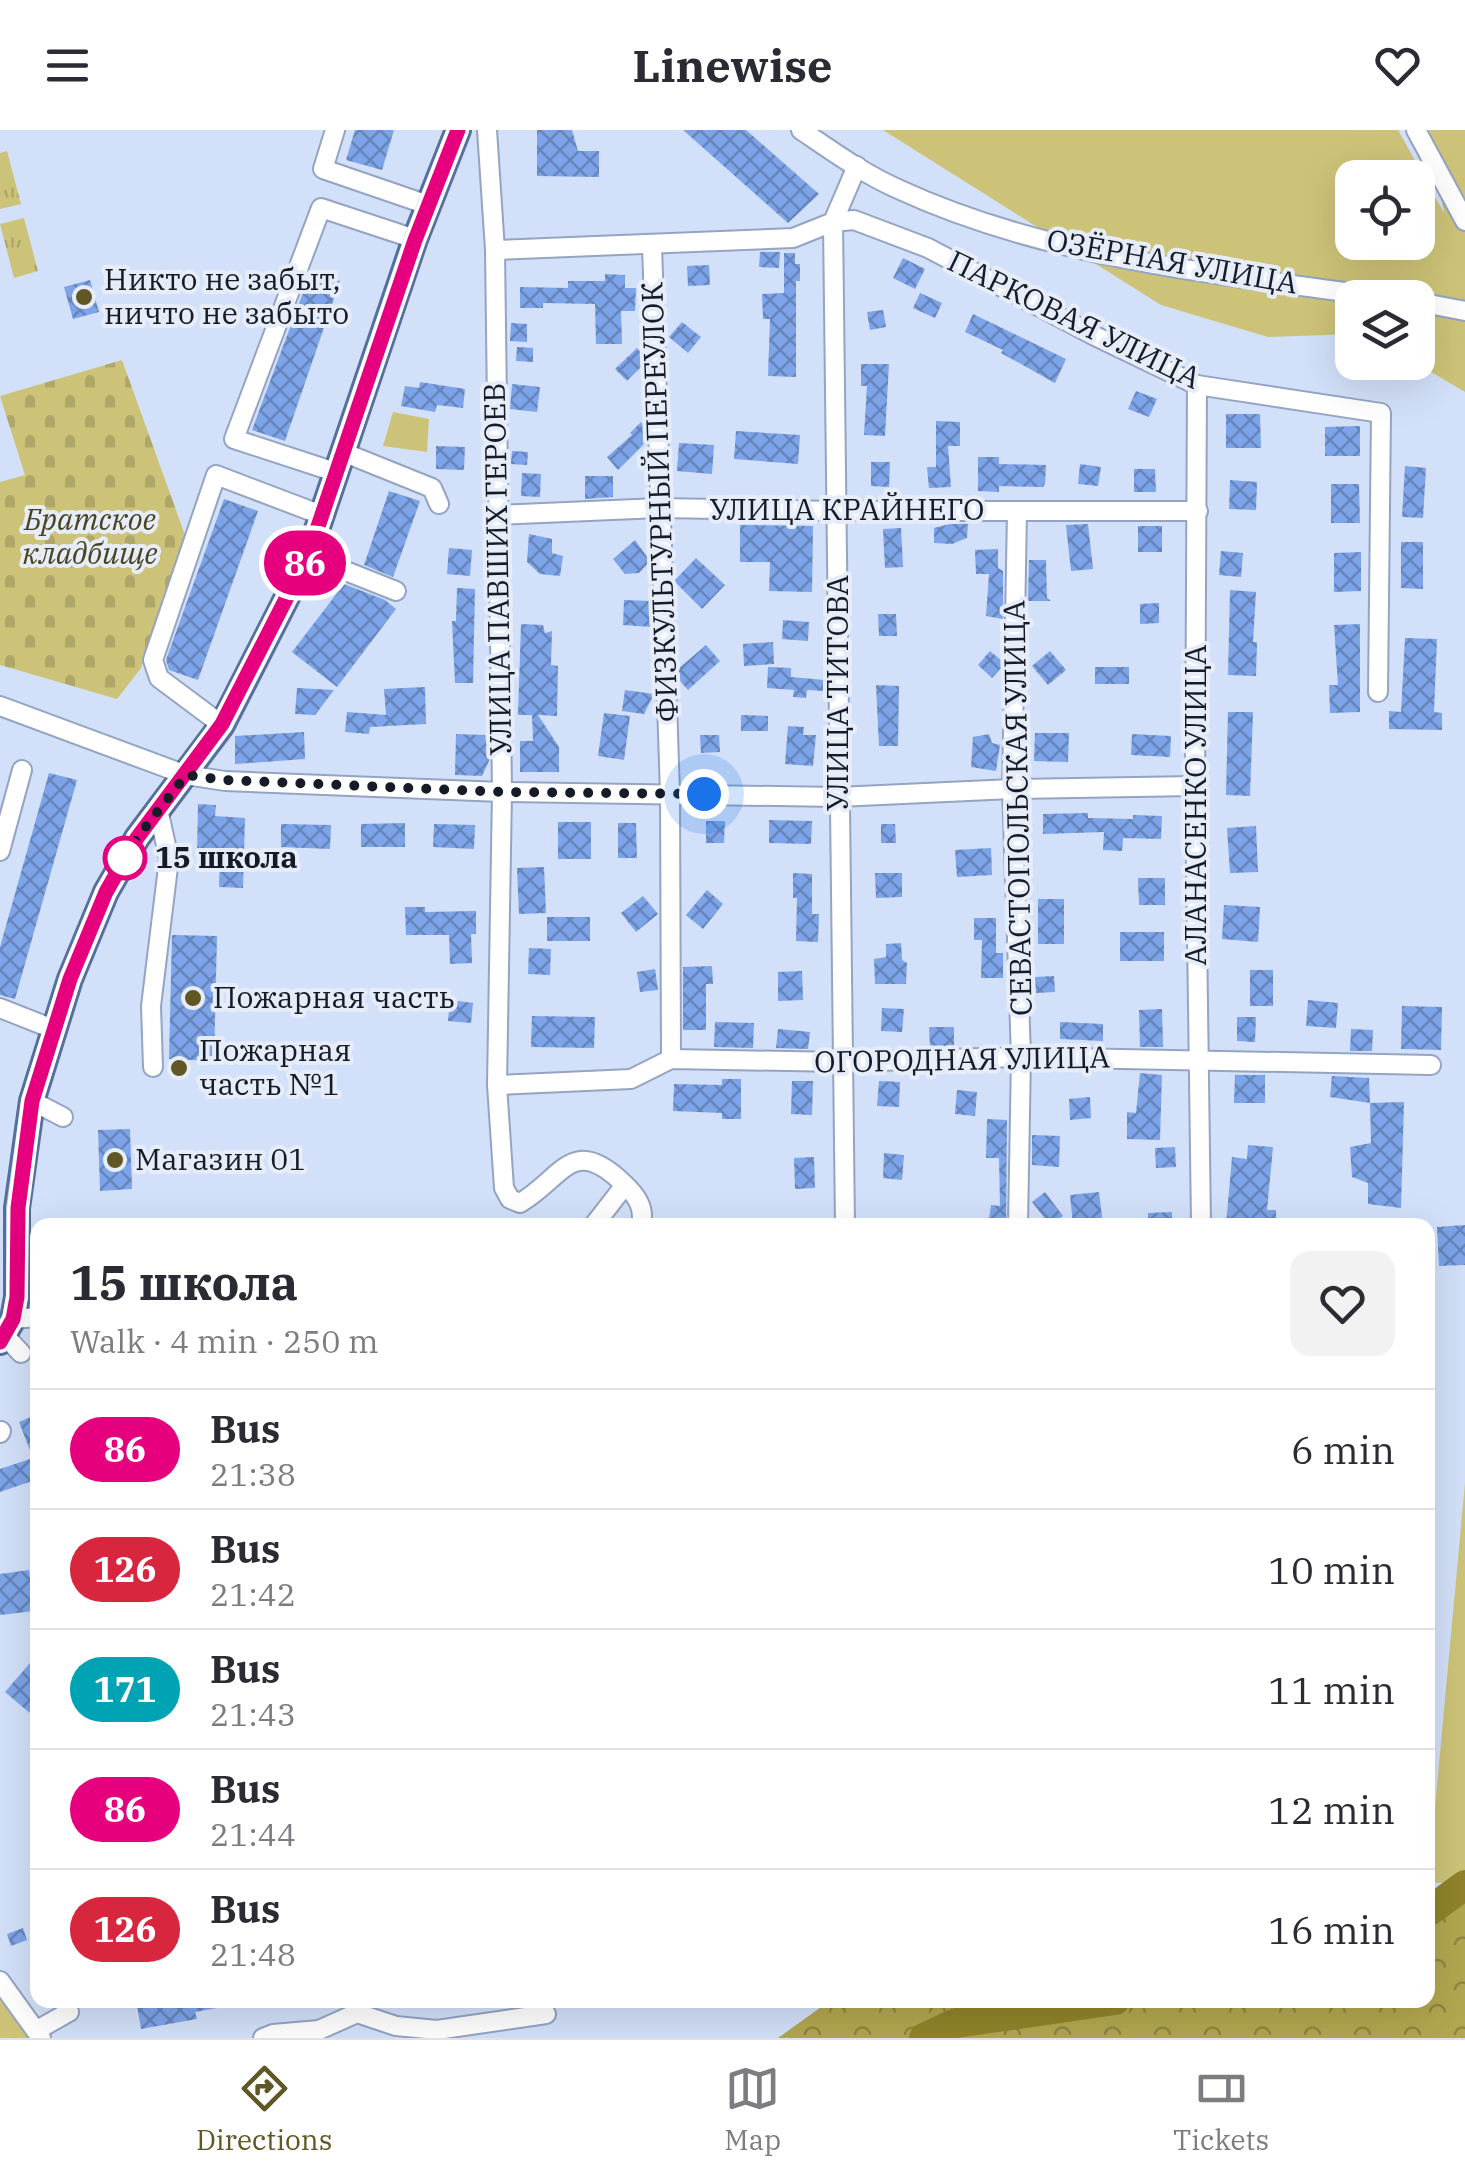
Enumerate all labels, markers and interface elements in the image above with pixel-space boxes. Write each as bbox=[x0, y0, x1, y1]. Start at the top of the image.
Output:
text: Linewise bbox=[633, 36, 832, 94]
icon: menu bbox=[40, 38, 95, 93]
icon: heart bbox=[1370, 38, 1425, 93]
map controls bbox=[1335, 160, 1435, 380]
button: locate bbox=[1335, 160, 1435, 260]
street label: ОЗЁРНАЯ УЛИЦА bbox=[1044, 219, 1301, 302]
street label: ПАРКОВАЯ УЛИЦА bbox=[942, 240, 1208, 397]
place label: Никто не забыт, ничто не забыто bbox=[104, 259, 349, 332]
button: layers bbox=[1335, 280, 1435, 380]
street label: ФИЗКУЛЬТУРНЫЙ ПЕРЕУЛОК bbox=[631, 281, 686, 723]
marker: Никто не забыт, ничто не забыто bbox=[73, 286, 95, 308]
street label: УЛИЦА ПАВШИХ ГЕРОЕВ bbox=[474, 382, 519, 756]
street label: УЛИЦА КРАЙНЕГО bbox=[709, 489, 985, 528]
park label: Братское кладбище bbox=[22, 499, 158, 572]
line badge: 86 bbox=[260, 530, 350, 596]
text: 86 bbox=[284, 540, 326, 586]
street label: УЛИЦА ТИТОВА bbox=[817, 574, 856, 811]
street label: СЕВАСТОПОЛЬСКАЯ УЛИЦА bbox=[993, 599, 1040, 1016]
street label: АЛАНАСЕНКО УЛИЦА bbox=[1175, 644, 1214, 966]
your location bbox=[679, 769, 729, 819]
marker: 15 школа bbox=[104, 837, 146, 879]
place label: 15 школа bbox=[155, 837, 298, 876]
place label: Пожарная часть bbox=[213, 977, 455, 1016]
marker: Пожарная часть bbox=[182, 987, 204, 1009]
place label: Пожарная часть №1 bbox=[199, 1030, 351, 1103]
street label: ОГОРОДНАЯ УЛИЦА bbox=[814, 1036, 1111, 1081]
marker: Пожарная часть №1 bbox=[168, 1057, 190, 1079]
place label: Магазин 01 bbox=[135, 1139, 306, 1178]
marker: Магазин 01 bbox=[104, 1149, 126, 1171]
text: 15 школа bbox=[70, 1251, 298, 1313]
button: heart bbox=[1290, 1251, 1395, 1356]
text: Walk · 4 min · 250 m bbox=[70, 1320, 378, 1362]
text: Bus bbox=[210, 1404, 280, 1453]
text: 6 min bbox=[1291, 1425, 1395, 1474]
text: 86 bbox=[104, 1426, 146, 1472]
text: 21:38 bbox=[210, 1453, 296, 1495]
text: Bus bbox=[210, 1524, 280, 1573]
text: 10 min bbox=[1268, 1545, 1395, 1594]
text: 126 bbox=[93, 1546, 157, 1592]
text: 21:42 bbox=[210, 1573, 296, 1615]
text: Bus bbox=[210, 1644, 280, 1693]
text: 11 min bbox=[1268, 1665, 1395, 1714]
text: 171 bbox=[93, 1666, 157, 1712]
text: 21:43 bbox=[210, 1693, 296, 1735]
text: Bus bbox=[210, 1764, 280, 1813]
text: 12 min bbox=[1268, 1785, 1395, 1834]
text: 86 bbox=[104, 1786, 146, 1832]
text: 21:44 bbox=[210, 1813, 296, 1855]
text: Bus bbox=[210, 1884, 280, 1933]
text: 16 min bbox=[1268, 1905, 1395, 1954]
text: 126 bbox=[93, 1906, 157, 1952]
text: 21:48 bbox=[210, 1933, 296, 1975]
tab: Directions bbox=[196, 2061, 332, 2158]
tab: Map bbox=[724, 2061, 781, 2158]
tab: Tickets bbox=[1173, 2061, 1269, 2158]

